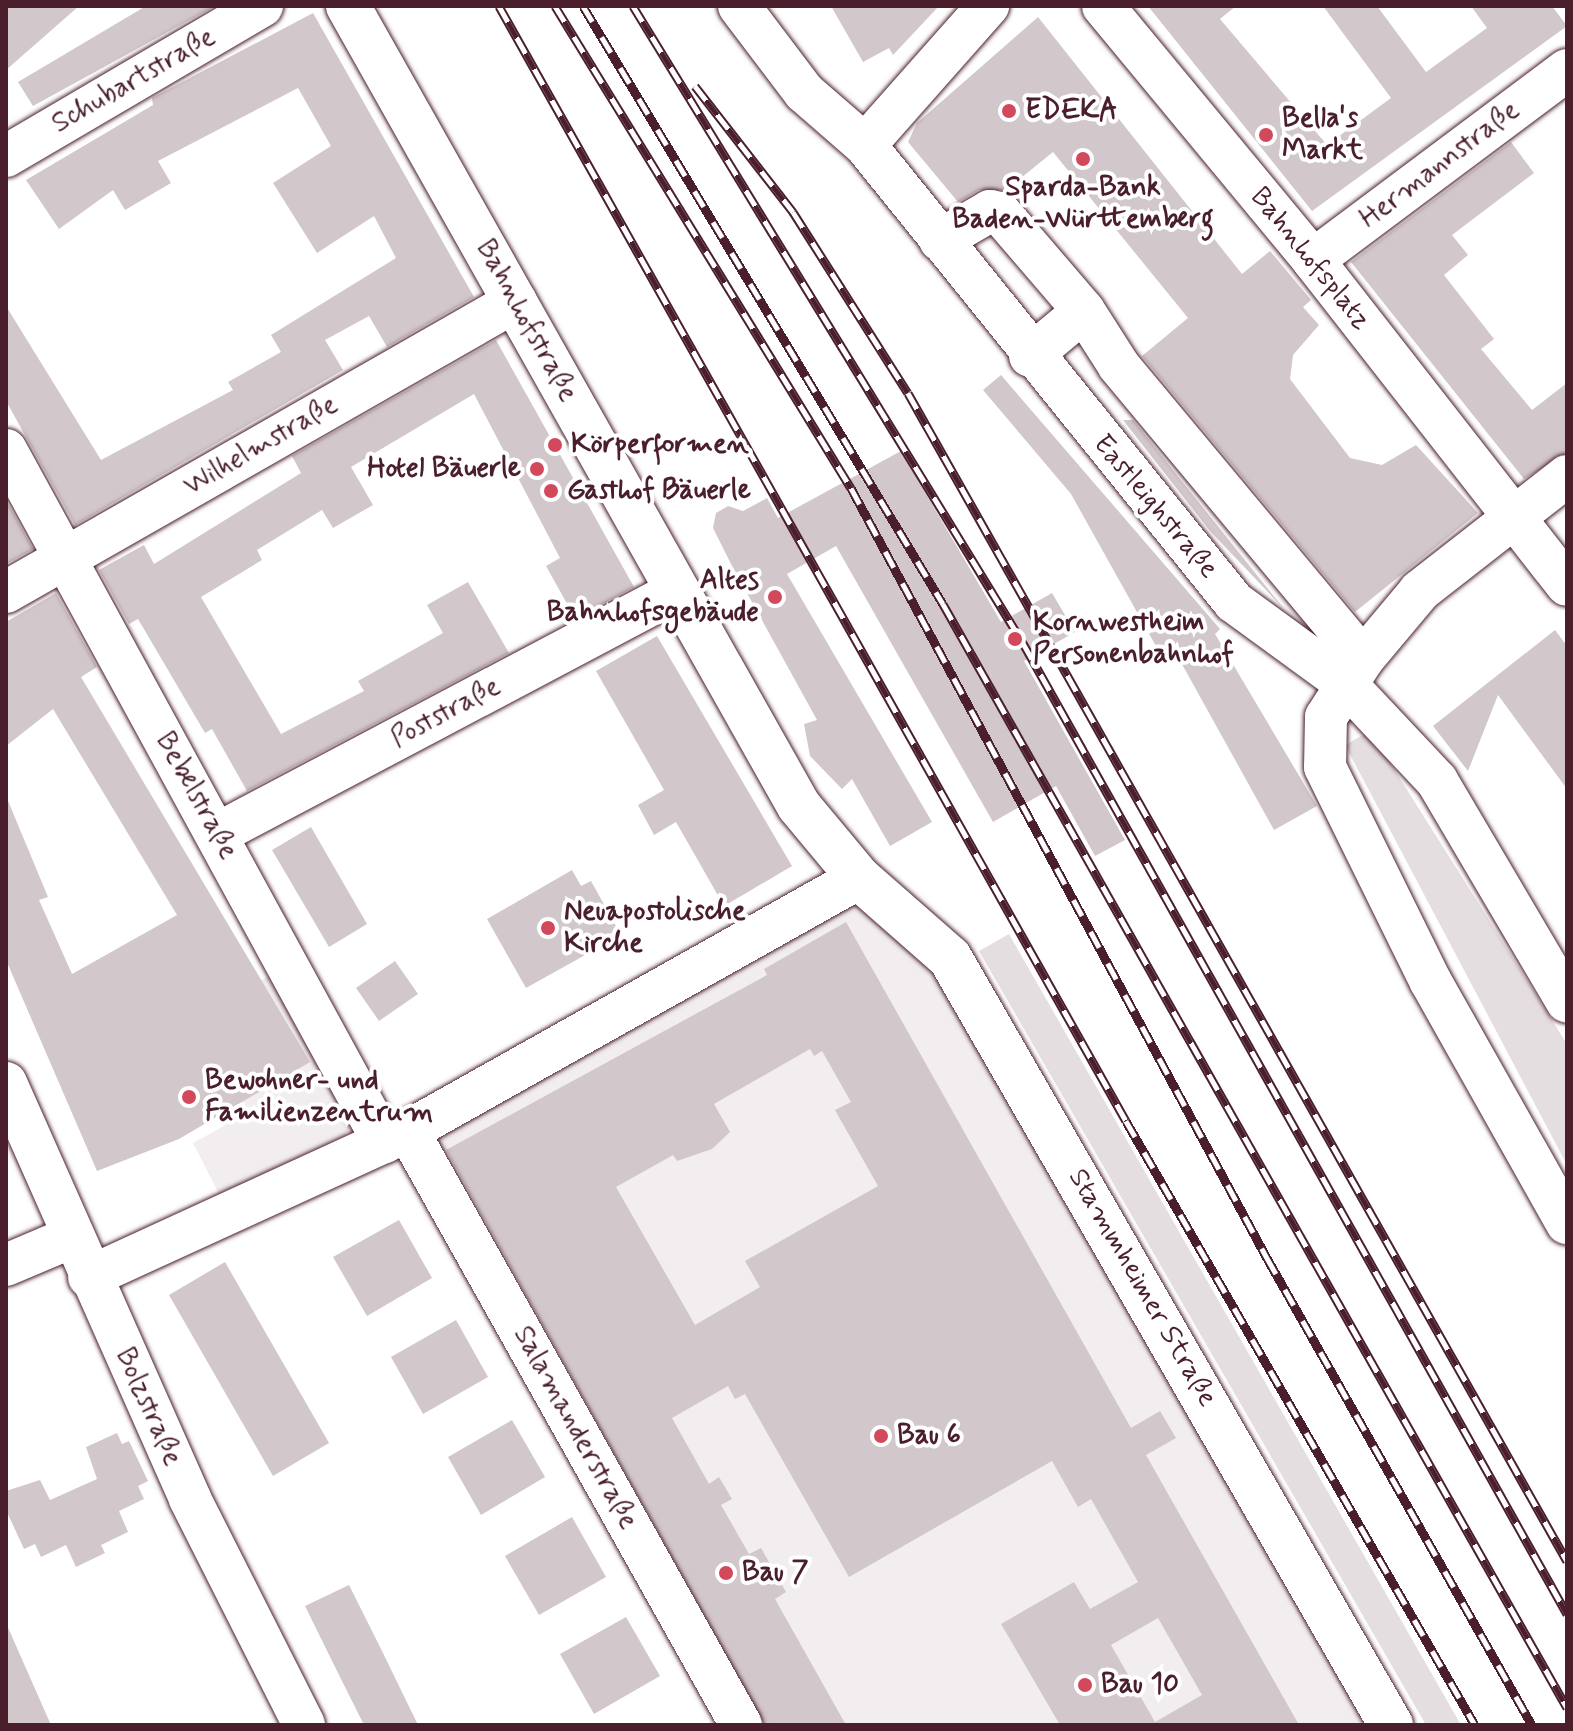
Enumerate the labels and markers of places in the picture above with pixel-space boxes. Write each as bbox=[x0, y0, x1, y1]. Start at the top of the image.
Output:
place label: EDEKA bbox=[1025, 94, 1118, 128]
marker: EDEKA bbox=[1000, 102, 1018, 120]
place label: Bella's Markt bbox=[1282, 102, 1363, 168]
marker: Bella's Markt bbox=[1257, 126, 1275, 144]
marker: Sparda-Bank Baden-Württemberg bbox=[1074, 150, 1092, 168]
place label: Sparda-Bank Baden-Württemberg bbox=[952, 171, 1214, 237]
place label: Körperformen bbox=[571, 428, 749, 462]
marker: Körperformen bbox=[546, 436, 564, 454]
place label: Hotel Bäuerle bbox=[367, 452, 521, 486]
marker: Hotel Bäuerle bbox=[528, 460, 546, 478]
place label: Gasthof Bäuerle bbox=[567, 474, 751, 508]
marker: Gasthof Bäuerle bbox=[542, 482, 560, 500]
place label: Altes Bahnhofsgebäude bbox=[547, 564, 759, 630]
marker: Altes Bahnhofsgebäude bbox=[766, 588, 784, 606]
place label: Kornwestheim Personenbahnhof bbox=[1033, 606, 1234, 672]
marker: Kornwestheim Personenbahnhof bbox=[1004, 628, 1026, 650]
place label: Neuapostolische Kirche bbox=[564, 895, 746, 961]
marker: Neuapostolische Kirche bbox=[539, 919, 557, 937]
place label: Bewohner- und Familienzentrum bbox=[205, 1064, 433, 1130]
marker: Bewohner- und Familienzentrum bbox=[180, 1088, 198, 1106]
place label: Bau 6 bbox=[897, 1419, 961, 1453]
marker: Bau 6 bbox=[872, 1427, 890, 1445]
place label: Bau 7 bbox=[742, 1556, 808, 1590]
marker: Bau 7 bbox=[717, 1564, 735, 1582]
place label: Bau 10 bbox=[1101, 1668, 1179, 1702]
marker: Bau 10 bbox=[1076, 1676, 1094, 1694]

